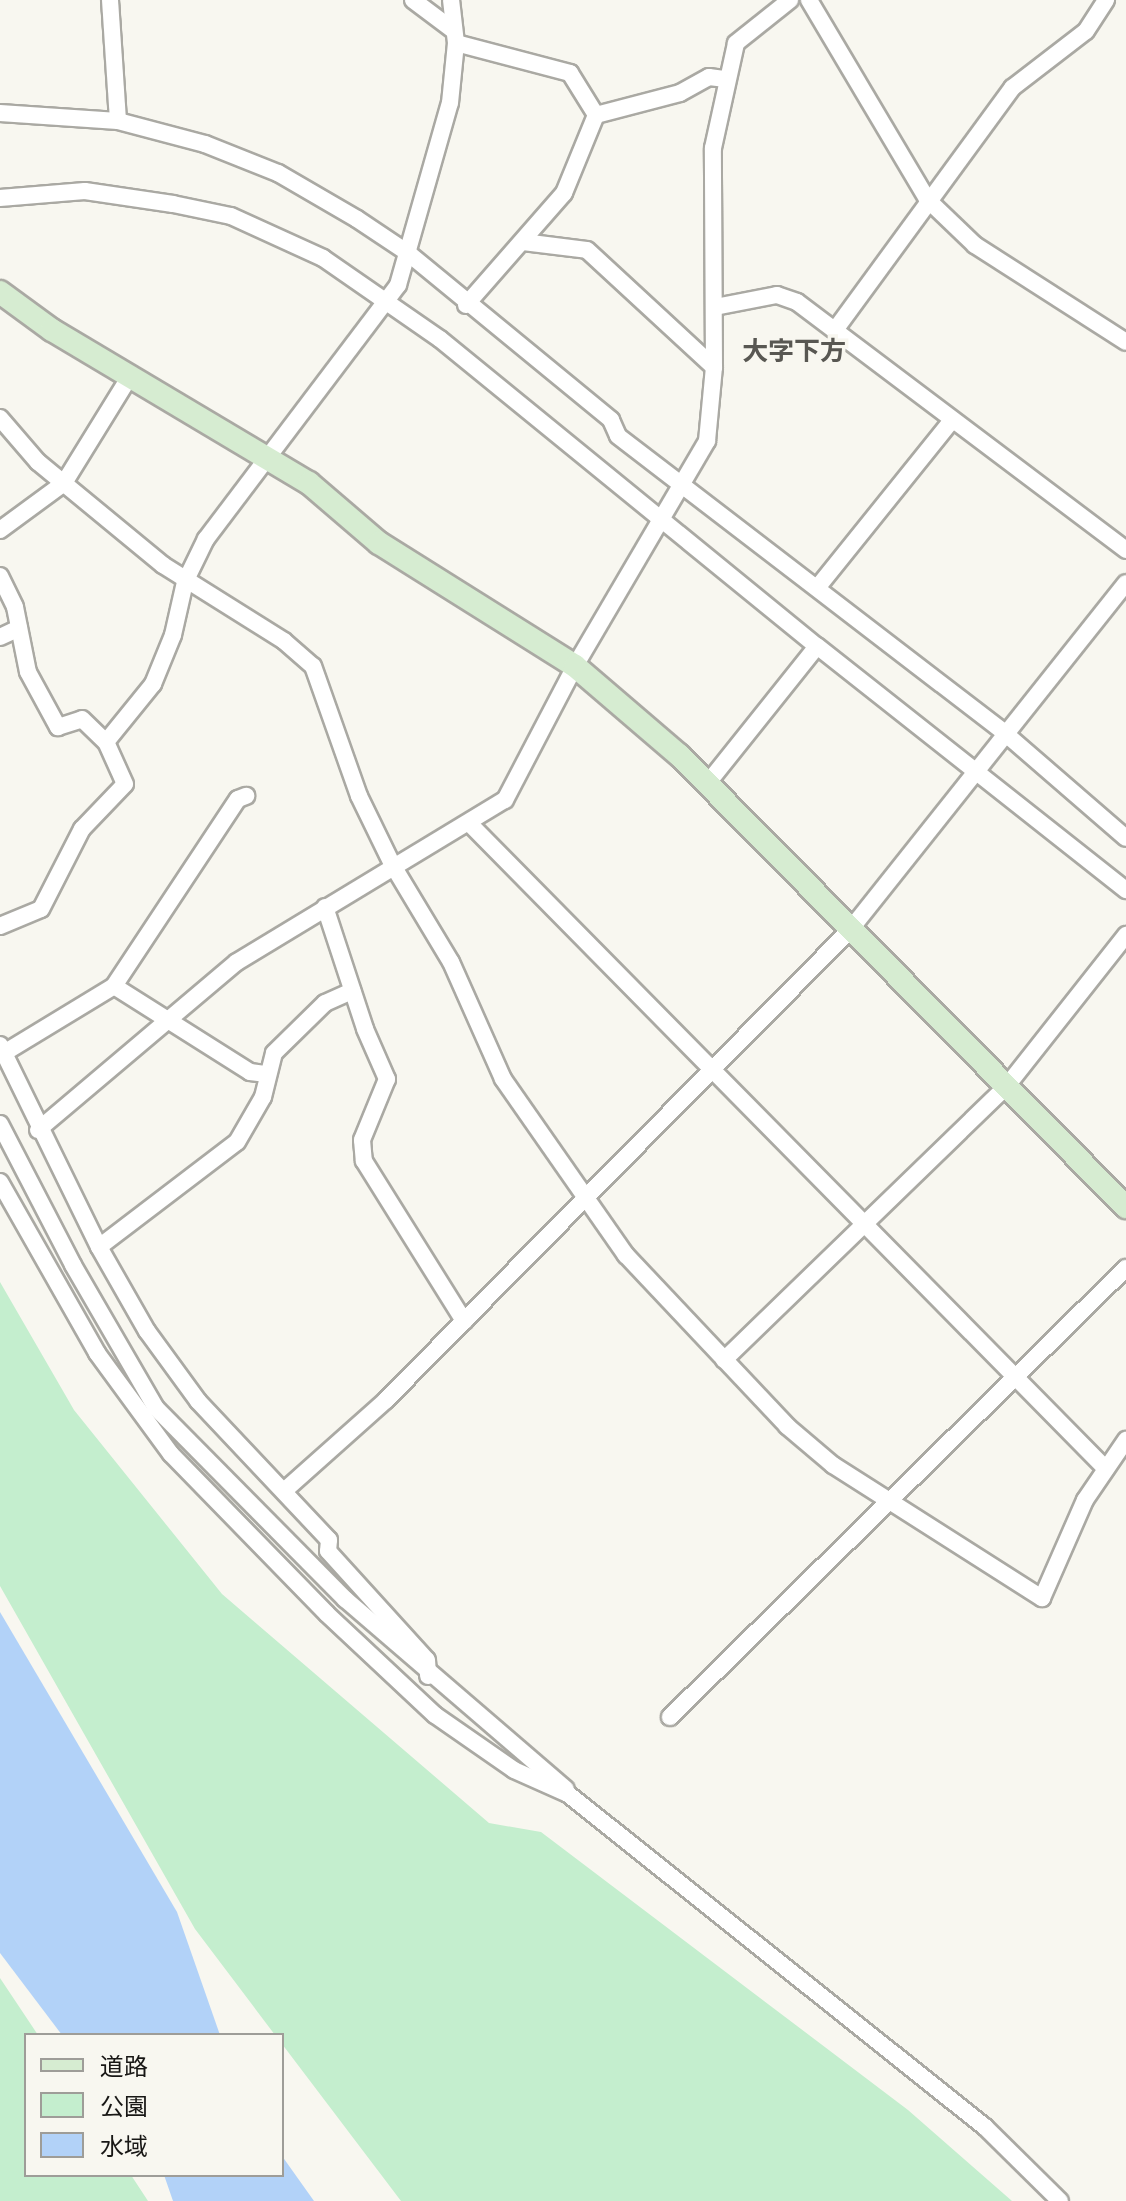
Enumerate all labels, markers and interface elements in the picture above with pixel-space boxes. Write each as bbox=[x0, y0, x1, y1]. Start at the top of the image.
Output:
district label: 大字下方 bbox=[742, 338, 846, 370]
legend bbox=[24, 2033, 284, 2177]
text: 道路 bbox=[100, 2054, 148, 2084]
text: 公園 bbox=[100, 2094, 148, 2124]
text: 水域 bbox=[100, 2134, 148, 2164]

